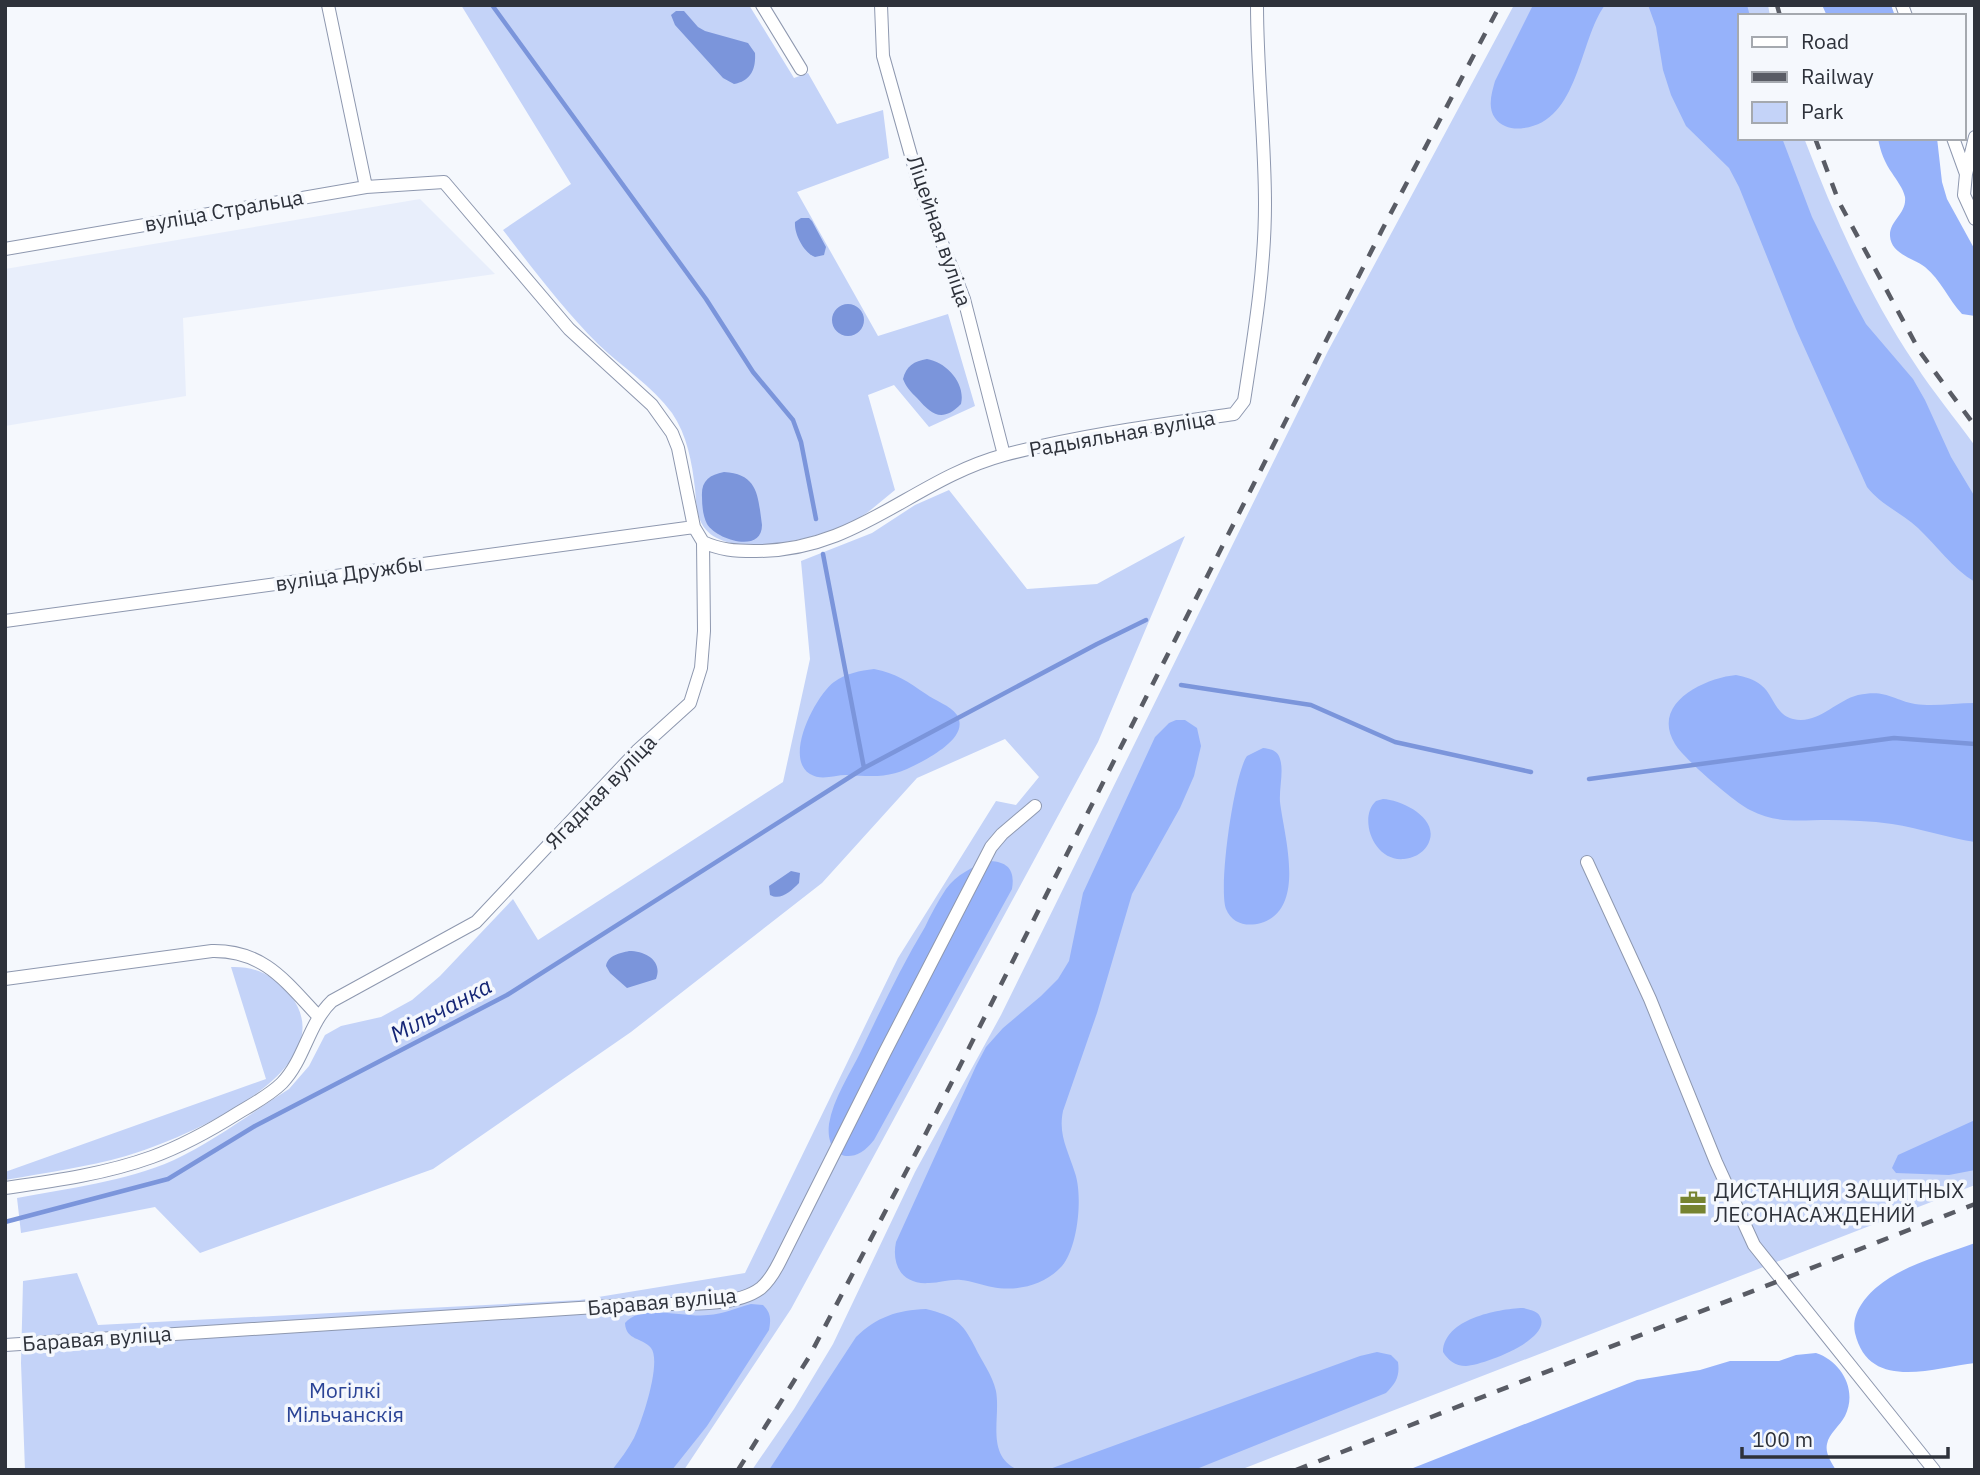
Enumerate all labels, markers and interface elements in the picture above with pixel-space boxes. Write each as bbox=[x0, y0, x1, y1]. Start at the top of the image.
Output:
legend bbox=[1738, 14, 1966, 140]
text: Road bbox=[1801, 27, 1849, 55]
text: Railway bbox=[1801, 62, 1874, 90]
text: Park bbox=[1801, 97, 1844, 125]
street label: Ліцейная вуліца bbox=[901, 151, 979, 310]
street label: вуліца Стральца bbox=[142, 182, 305, 238]
street label: Радыяльная вуліца bbox=[1027, 403, 1217, 463]
street label: вуліца Дружбы bbox=[273, 549, 424, 597]
street label: Ягадная вуліца bbox=[539, 728, 662, 855]
water label: Мільчанка bbox=[384, 970, 497, 1049]
place label: ДИСТАНЦИЯ ЗАЩИТНЫХ ЛЕСОНАСАЖДЕНИЙ bbox=[1714, 1176, 1964, 1228]
office icon: ДИСТАНЦИЯ ЗАЩИТНЫХ ЛЕСОНАСАЖДЕНИЙ bbox=[1678, 1188, 1708, 1218]
street label: Баравая вуліца bbox=[586, 1281, 738, 1321]
street label: Баравая вуліца bbox=[21, 1319, 173, 1357]
park label: Могілкі Мільчанскія bbox=[286, 1376, 404, 1428]
scale bar bbox=[1742, 1416, 1948, 1460]
text: 100 m bbox=[1752, 1425, 1813, 1453]

